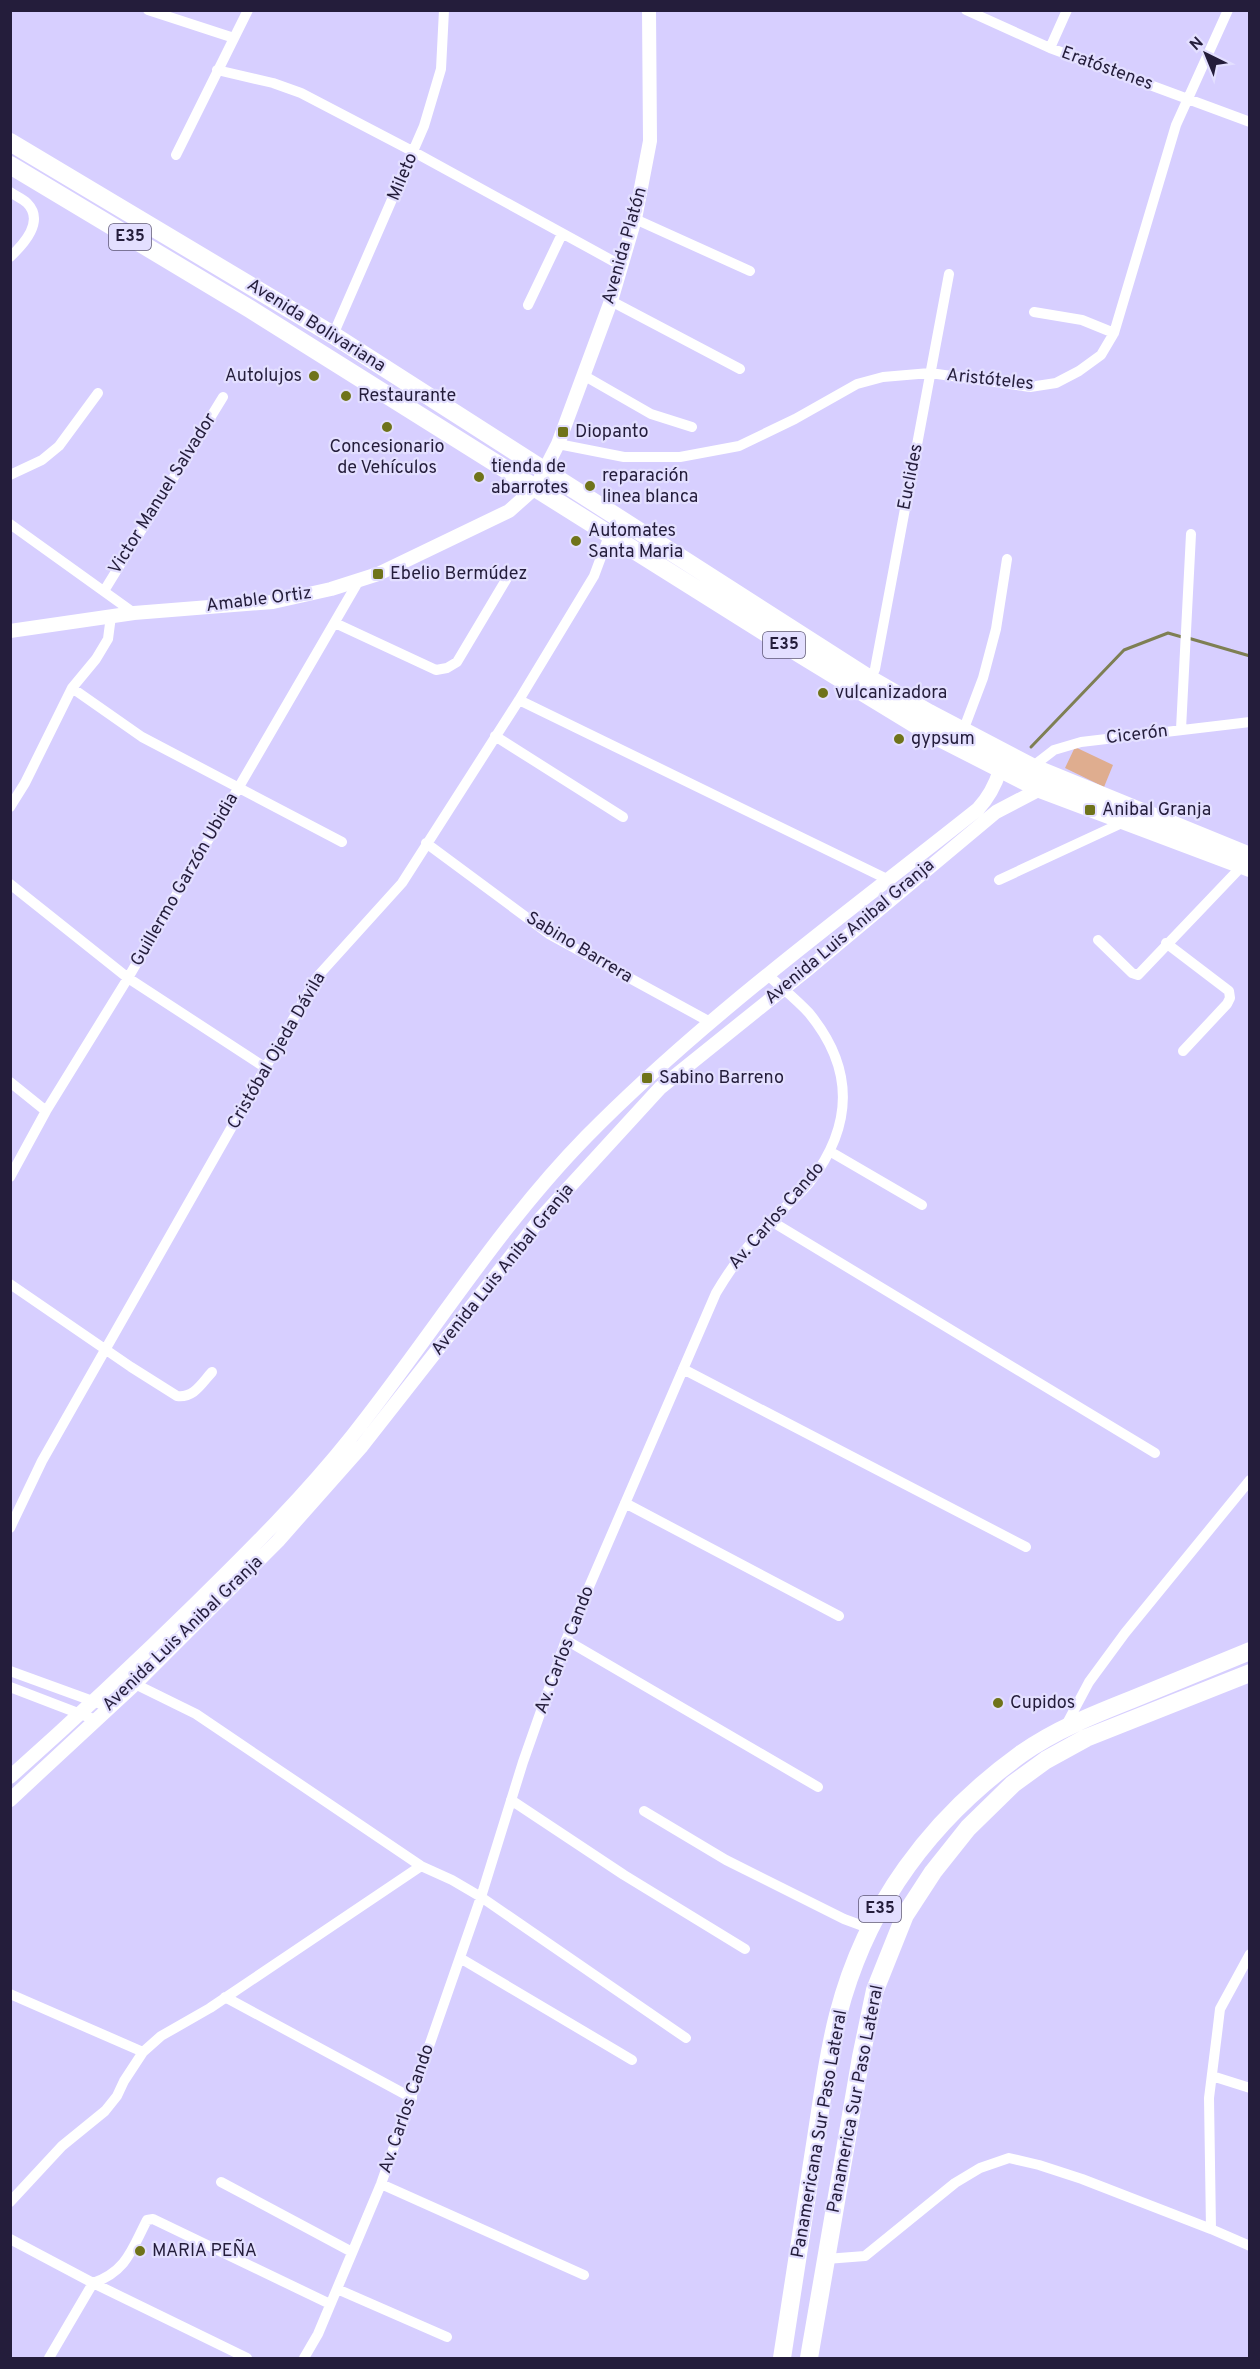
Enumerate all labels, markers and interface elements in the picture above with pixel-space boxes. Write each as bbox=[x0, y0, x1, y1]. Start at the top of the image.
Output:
north arrow bbox=[1176, 24, 1236, 84]
text: N bbox=[1186, 33, 1208, 56]
street label: Eratóstenes bbox=[1058, 42, 1156, 96]
street label: Mileto bbox=[383, 150, 423, 204]
street label: Avenida Platón bbox=[597, 185, 653, 307]
road number: E35 bbox=[109, 224, 151, 250]
street label: Avenida Bolivariana bbox=[242, 274, 390, 378]
street label: Aristóteles bbox=[945, 364, 1035, 396]
place label: Autolujos bbox=[225, 365, 302, 388]
marker: Autolujos bbox=[307, 369, 321, 383]
place label: Restaurante bbox=[358, 385, 456, 408]
marker: Restaurante bbox=[339, 389, 353, 403]
street label: Victor Manuel Salvador bbox=[104, 409, 222, 579]
marker: Concesionario de Vehículos bbox=[380, 420, 394, 434]
place label: Diopanto bbox=[575, 421, 648, 444]
marker: Diopanto bbox=[556, 425, 570, 439]
place label: Concesionario de Vehículos bbox=[329, 436, 445, 480]
street label: Euclides bbox=[893, 442, 929, 512]
place label: tienda de abarrotes bbox=[491, 456, 568, 500]
place label: reparación linea blanca bbox=[602, 465, 698, 509]
marker: tienda de abarrotes bbox=[472, 470, 486, 484]
marker: reparación linea blanca bbox=[583, 479, 597, 493]
place label: Automates Santa Maria bbox=[588, 520, 683, 564]
marker: Automates Santa Maria bbox=[569, 534, 583, 548]
place label: Ebelio Bermúdez bbox=[390, 563, 527, 586]
marker: Ebelio Bermúdez bbox=[371, 567, 385, 581]
street label: Amable Ortiz bbox=[205, 582, 313, 618]
road number: E35 bbox=[763, 632, 805, 658]
place label: vulcanizadora bbox=[835, 682, 947, 705]
marker: vulcanizadora bbox=[816, 686, 830, 700]
street label: Cicerón bbox=[1105, 720, 1169, 750]
place label: gypsum bbox=[911, 728, 975, 751]
marker: gypsum bbox=[892, 732, 906, 746]
street label: Guillermo Garzón Ubidia bbox=[126, 789, 244, 971]
place label: Anibal Granja bbox=[1102, 799, 1211, 822]
marker: Anibal Granja bbox=[1083, 803, 1097, 817]
street label: Avenida Luis Anibal Granja bbox=[760, 854, 940, 1010]
street label: Sabino Barrera bbox=[521, 907, 637, 989]
street label: Cristóbal Ojeda Dávila bbox=[223, 968, 331, 1134]
place label: Sabino Barreno bbox=[659, 1067, 784, 1090]
marker: Sabino Barreno bbox=[640, 1071, 654, 1085]
street label: Av. Carlos Cando bbox=[724, 1157, 830, 1275]
street label: Avenida Luis Anibal Granja bbox=[426, 1179, 580, 1361]
street label: Avenida Luis Anibal Granja bbox=[98, 1551, 268, 1717]
street label: Av. Carlos Cando bbox=[530, 1583, 600, 1717]
place label: Cupidos bbox=[1010, 1692, 1075, 1715]
marker: Cupidos bbox=[991, 1696, 1005, 1710]
road number: E35 bbox=[859, 1896, 901, 1922]
street label: Panamerica Sur Paso Lateral bbox=[823, 1983, 889, 2215]
street label: Panamericana Sur Paso Lateral bbox=[787, 2008, 853, 2260]
street label: Av. Carlos Cando bbox=[374, 2041, 440, 2177]
place label: MARIA PEÑA bbox=[152, 2238, 257, 2263]
marker: MARIA PEÑA bbox=[133, 2244, 147, 2258]

